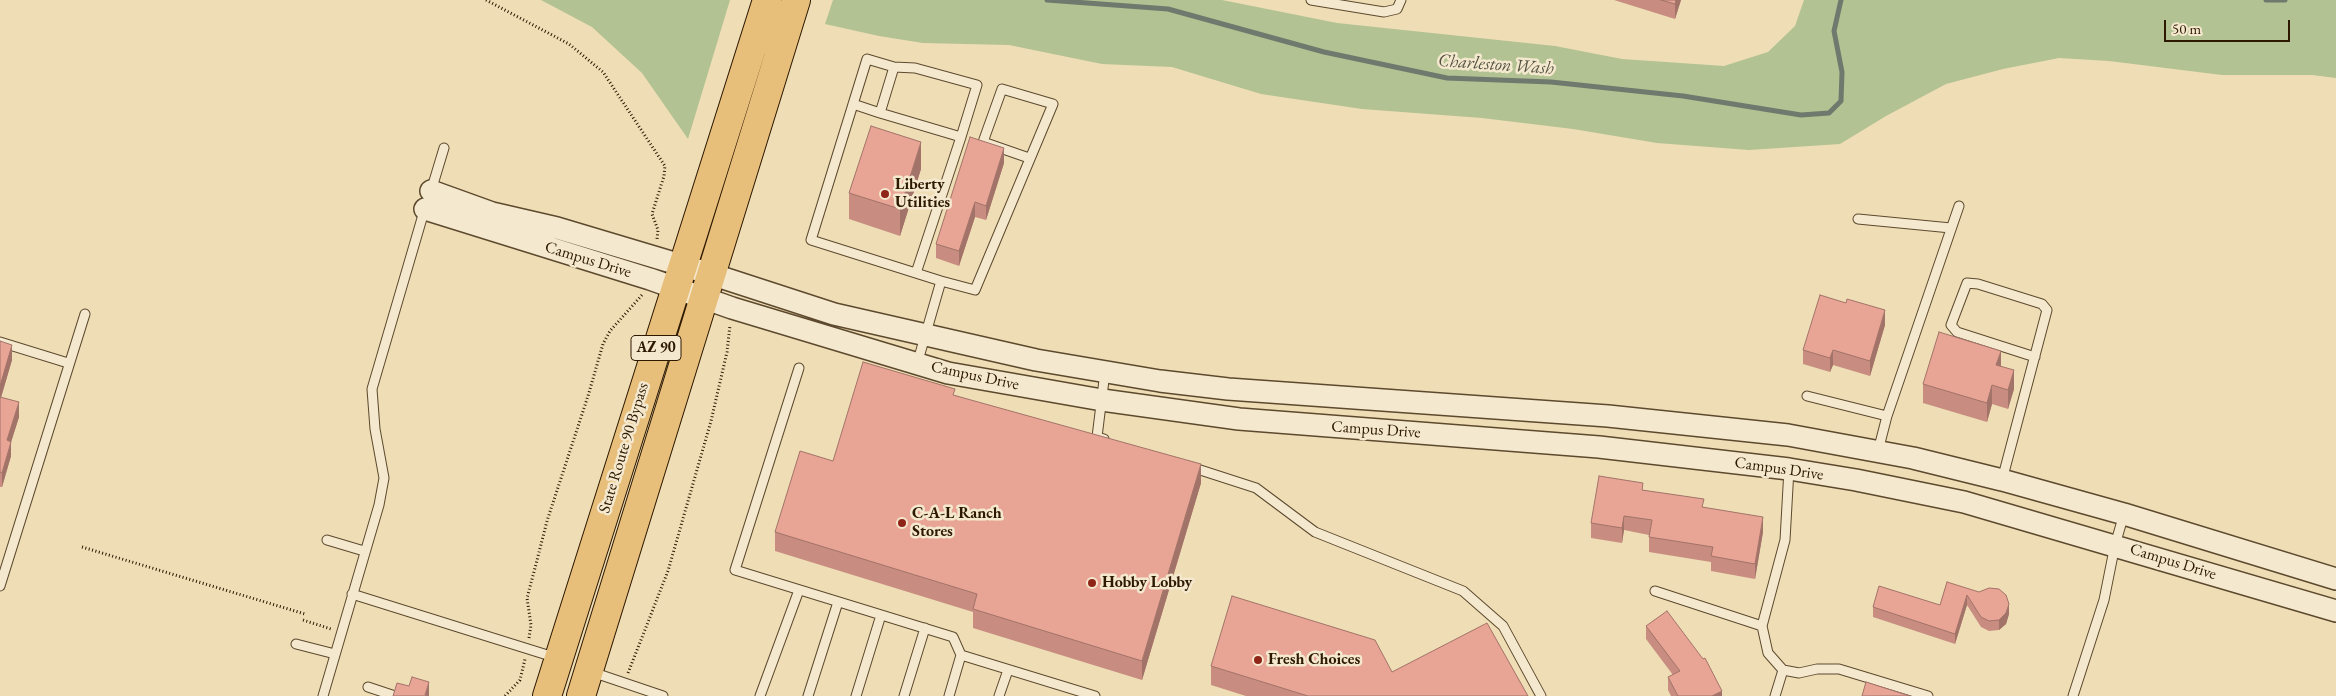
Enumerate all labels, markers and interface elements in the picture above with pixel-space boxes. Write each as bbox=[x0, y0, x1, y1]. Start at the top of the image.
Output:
scale bar bbox=[2166, 10, 2292, 42]
text: 50 m bbox=[2172, 19, 2201, 38]
water label: Charleston Wash bbox=[1437, 50, 1555, 80]
place label: Liberty Utilities bbox=[895, 175, 950, 213]
marker: Liberty Utilities bbox=[879, 188, 891, 200]
street label: Campus Drive bbox=[542, 238, 634, 282]
road number: AZ 90 bbox=[631, 336, 681, 360]
street label: Campus Drive bbox=[929, 357, 1021, 395]
street label: State Route 90 Bypass bbox=[595, 381, 653, 515]
street label: Campus Drive bbox=[1331, 417, 1421, 443]
street label: Campus Drive bbox=[1733, 453, 1825, 485]
place label: C-A-L Ranch Stores bbox=[912, 504, 1002, 542]
marker: C-A-L Ranch Stores bbox=[896, 517, 908, 529]
street label: Campus Drive bbox=[2127, 540, 2219, 584]
place label: Hobby Lobby bbox=[1102, 573, 1192, 593]
marker: Hobby Lobby bbox=[1086, 577, 1098, 589]
place label: Fresh Choices bbox=[1268, 650, 1360, 670]
marker: Fresh Choices bbox=[1252, 654, 1264, 666]

